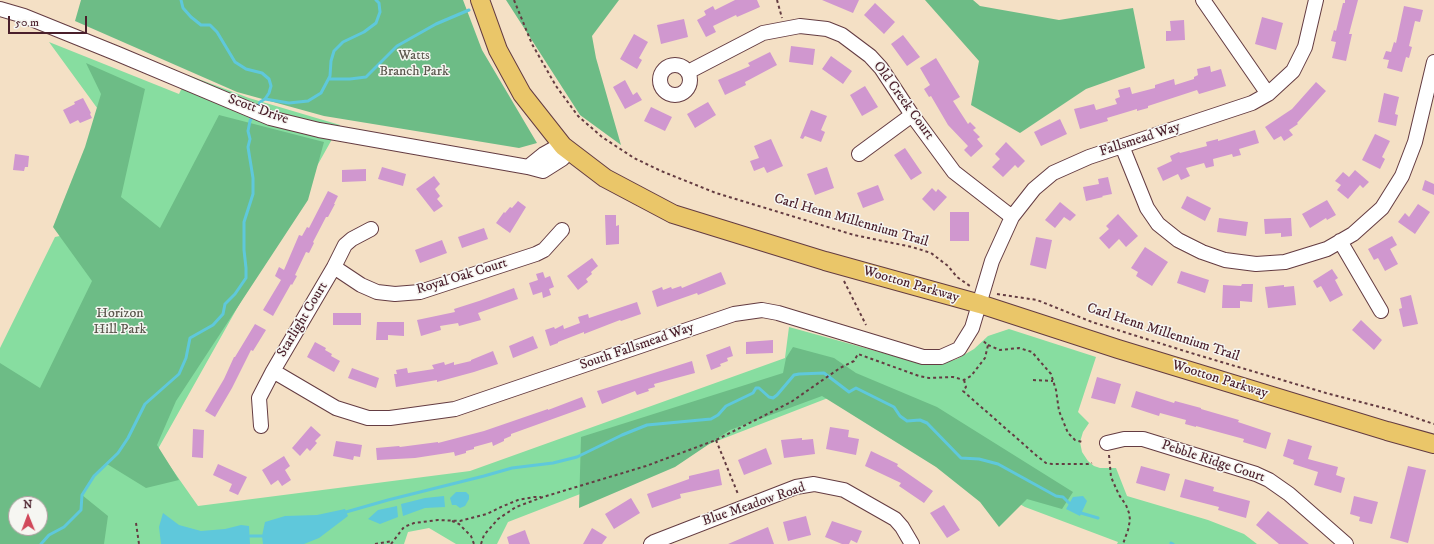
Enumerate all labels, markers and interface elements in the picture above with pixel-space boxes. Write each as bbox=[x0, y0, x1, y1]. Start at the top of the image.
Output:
scale bar bbox=[10, 8, 89, 34]
text: 50 m bbox=[15, 15, 39, 30]
park label: Watts Branch Park bbox=[379, 48, 449, 80]
street label: Old Creek Court bbox=[869, 59, 937, 143]
street label: Scott Drive bbox=[225, 91, 291, 129]
street label: Fallsmead Way bbox=[1098, 119, 1182, 161]
street label: Carl Henn Millennium Trail bbox=[772, 191, 930, 251]
street label: Royal Oak Court bbox=[414, 255, 510, 299]
street label: Wootton Parkway bbox=[861, 263, 961, 307]
street label: Starlight Court bbox=[274, 279, 332, 361]
street label: Carl Henn Millennium Trail bbox=[1084, 300, 1242, 366]
park label: Horizon Hill Park bbox=[94, 306, 146, 338]
street label: South Fallsmead Way bbox=[578, 320, 696, 374]
street label: Wootton Parkway bbox=[1170, 357, 1270, 403]
street label: Pebble Ridge Court bbox=[1159, 437, 1267, 487]
street label: Blue Meadow Road bbox=[700, 480, 808, 530]
north arrow bbox=[8, 496, 48, 536]
text: N bbox=[23, 498, 32, 512]

